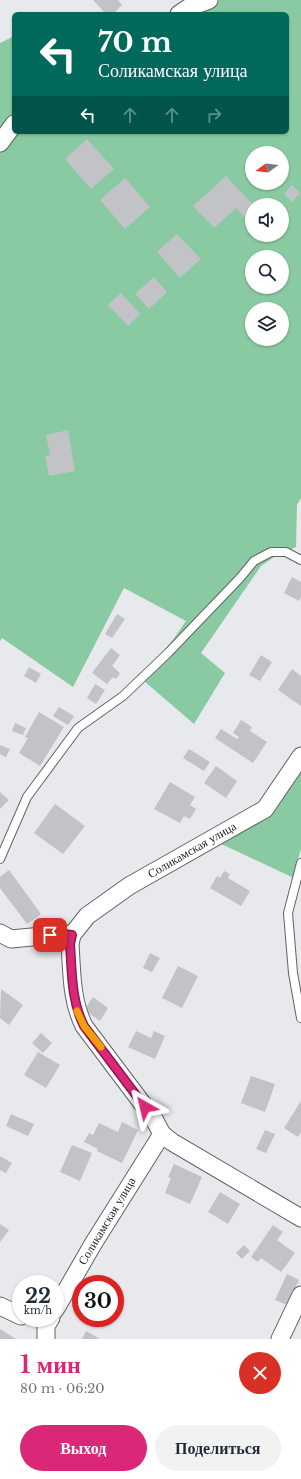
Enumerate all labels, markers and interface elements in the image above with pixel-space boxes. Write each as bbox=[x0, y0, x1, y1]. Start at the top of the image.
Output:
text: 70 m bbox=[98, 25, 172, 60]
icon: left bbox=[32, 28, 84, 80]
text: Соликамская улица bbox=[98, 60, 248, 82]
icon: left bbox=[77, 104, 99, 126]
icon: ahead bbox=[119, 104, 141, 126]
icon: ahead bbox=[161, 104, 183, 126]
icon: right bbox=[203, 104, 225, 126]
north arrow bbox=[245, 146, 289, 190]
map controls bbox=[245, 146, 289, 346]
button: sound bbox=[245, 198, 289, 242]
button: search bbox=[245, 250, 289, 294]
button: layers bbox=[245, 302, 289, 346]
street label: Соликамская улица bbox=[145, 818, 239, 881]
pin bbox=[33, 918, 67, 952]
icon: arrive bbox=[39, 924, 61, 946]
position arrow bbox=[124, 1086, 166, 1128]
street label: Соликамская улица bbox=[74, 1174, 139, 1267]
speed limit sign: 30 bbox=[72, 1275, 124, 1327]
text: 22 bbox=[25, 1284, 51, 1308]
text: km/h bbox=[24, 1304, 52, 1317]
text: 1 мин bbox=[20, 1350, 81, 1379]
button: close bbox=[239, 1352, 281, 1394]
text: 80 m · 06:20 bbox=[20, 1380, 105, 1397]
button: Выход bbox=[20, 1425, 147, 1471]
button: Поделиться bbox=[155, 1425, 281, 1471]

